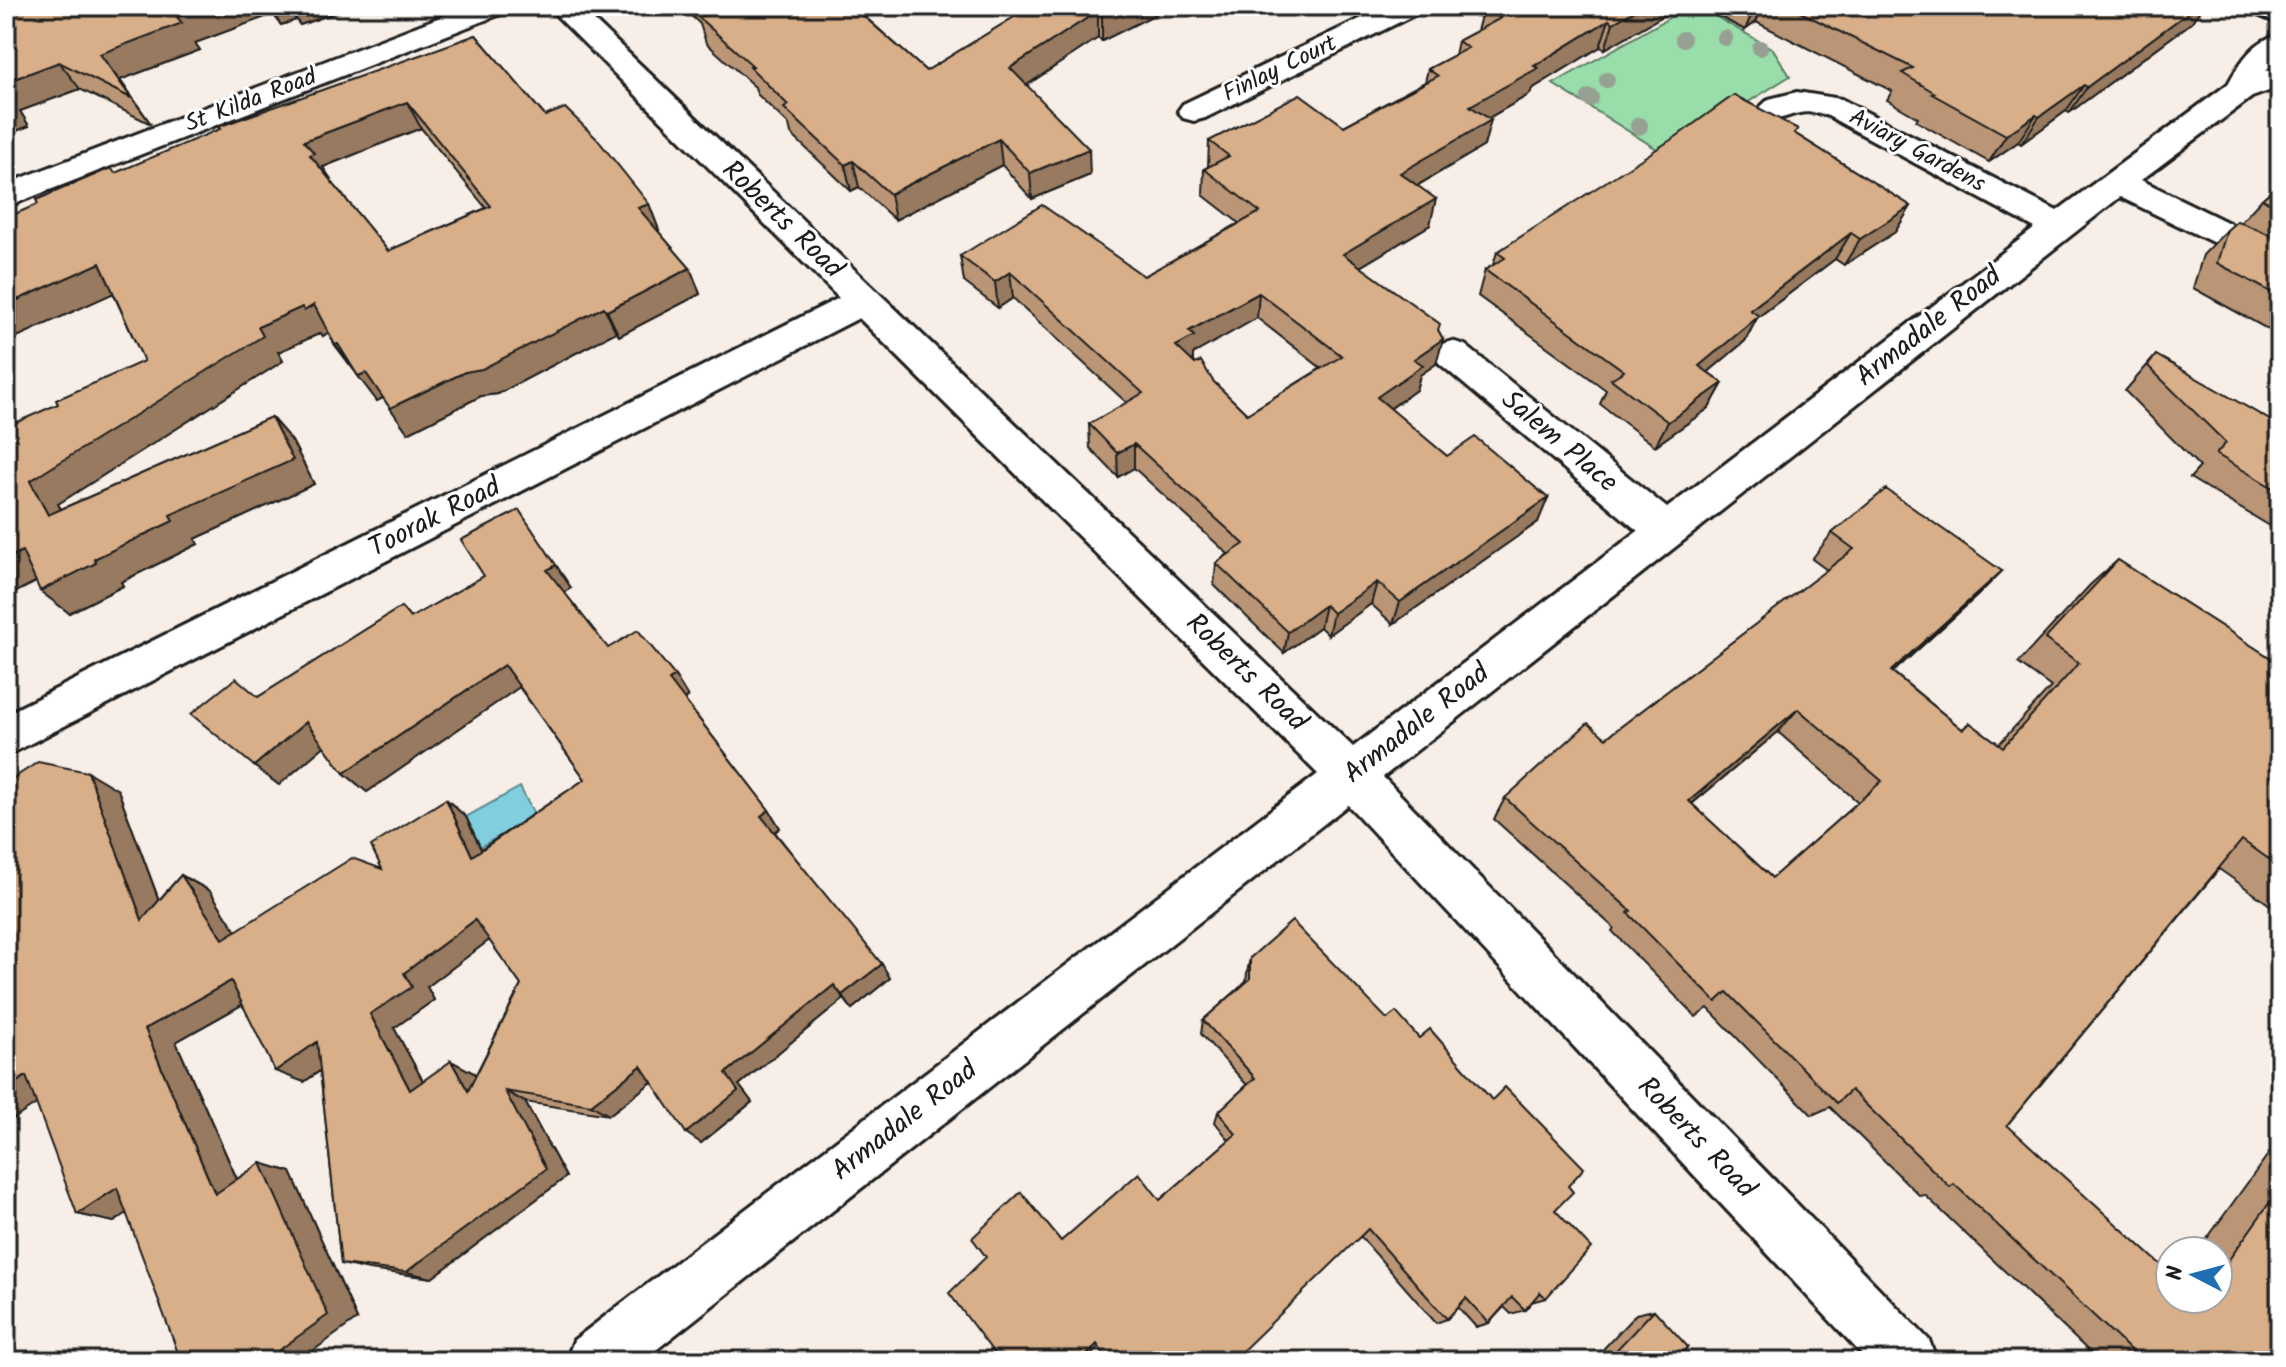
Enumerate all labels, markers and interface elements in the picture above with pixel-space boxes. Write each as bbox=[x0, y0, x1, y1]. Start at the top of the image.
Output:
street label: Finlay Court bbox=[1216, 24, 1345, 114]
street label: St Kilda Road bbox=[179, 58, 324, 144]
street label: Aviary Gardens bbox=[1842, 99, 1992, 203]
street label: Roberts Road bbox=[710, 150, 854, 291]
street label: Armadale Road bbox=[1846, 255, 2013, 399]
street label: Salem Place bbox=[1490, 379, 1628, 505]
street label: Toorak Road bbox=[361, 465, 510, 571]
street label: Roberts Road bbox=[1174, 603, 1318, 744]
street label: Armadale Road bbox=[1334, 652, 1501, 796]
street label: Armadale Road bbox=[822, 1049, 989, 1193]
street label: Roberts Road bbox=[1626, 1066, 1767, 1210]
north arrow bbox=[2154, 1235, 2234, 1315]
text: N bbox=[2158, 1264, 2195, 1282]

